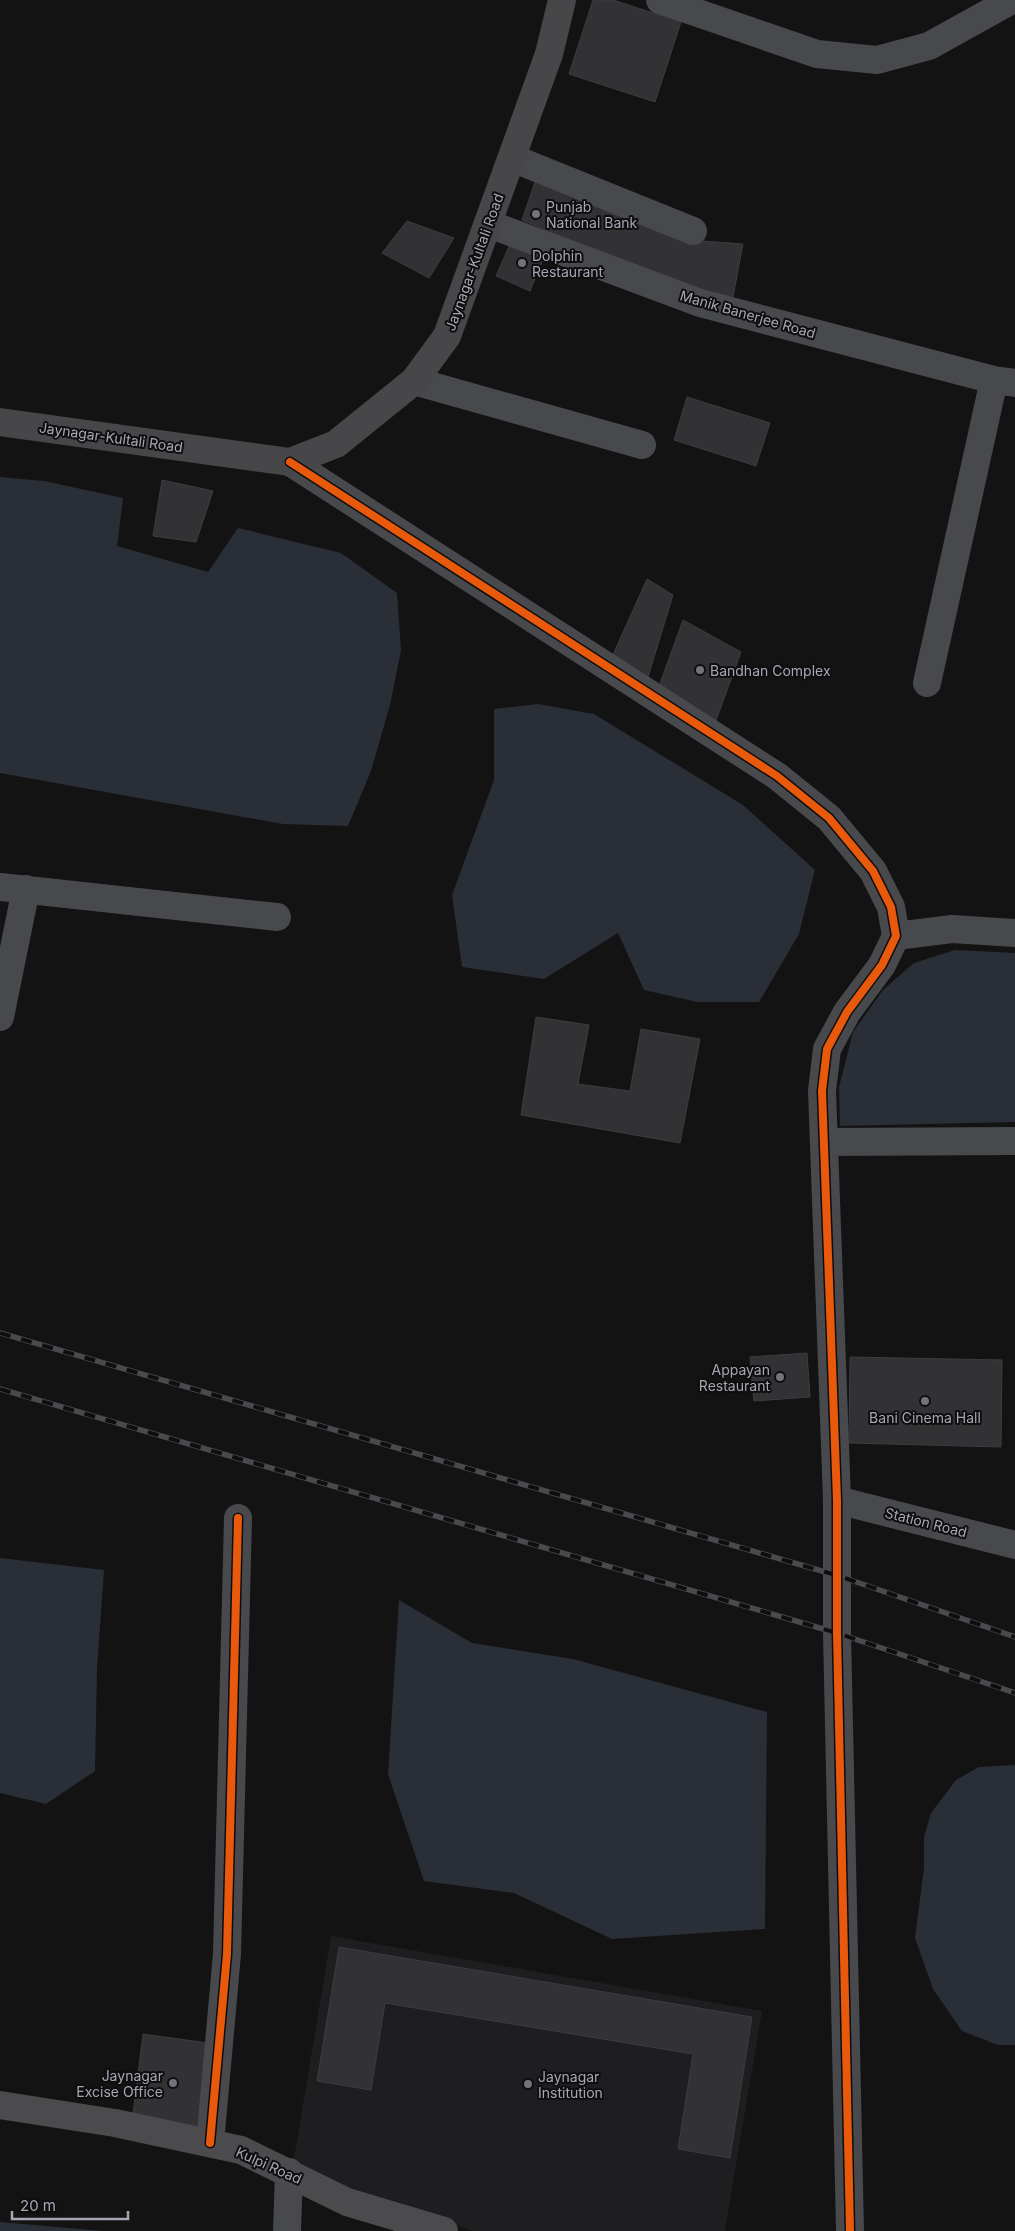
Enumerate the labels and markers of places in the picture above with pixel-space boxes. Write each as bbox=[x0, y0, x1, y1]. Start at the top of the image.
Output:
place label: Punjab National Bank bbox=[546, 198, 638, 231]
marker: Punjab National Bank bbox=[530, 208, 542, 220]
place label: Dolphin Restaurant bbox=[532, 247, 604, 280]
marker: Dolphin Restaurant bbox=[516, 257, 528, 269]
place label: Bandhan Complex bbox=[710, 662, 831, 679]
marker: Bandhan Complex bbox=[694, 664, 706, 676]
place label: Appayan Restaurant bbox=[699, 1361, 770, 1394]
marker: Appayan Restaurant bbox=[774, 1371, 786, 1383]
marker: Bani Cinema Hall bbox=[919, 1395, 931, 1407]
place label: Bani Cinema Hall bbox=[869, 1409, 981, 1426]
place label: Jaynagar Excise Office bbox=[76, 2067, 163, 2100]
place label: Jaynagar Institution bbox=[538, 2068, 603, 2101]
marker: Jaynagar Excise Office bbox=[167, 2077, 179, 2089]
marker: Jaynagar Institution bbox=[522, 2078, 534, 2090]

